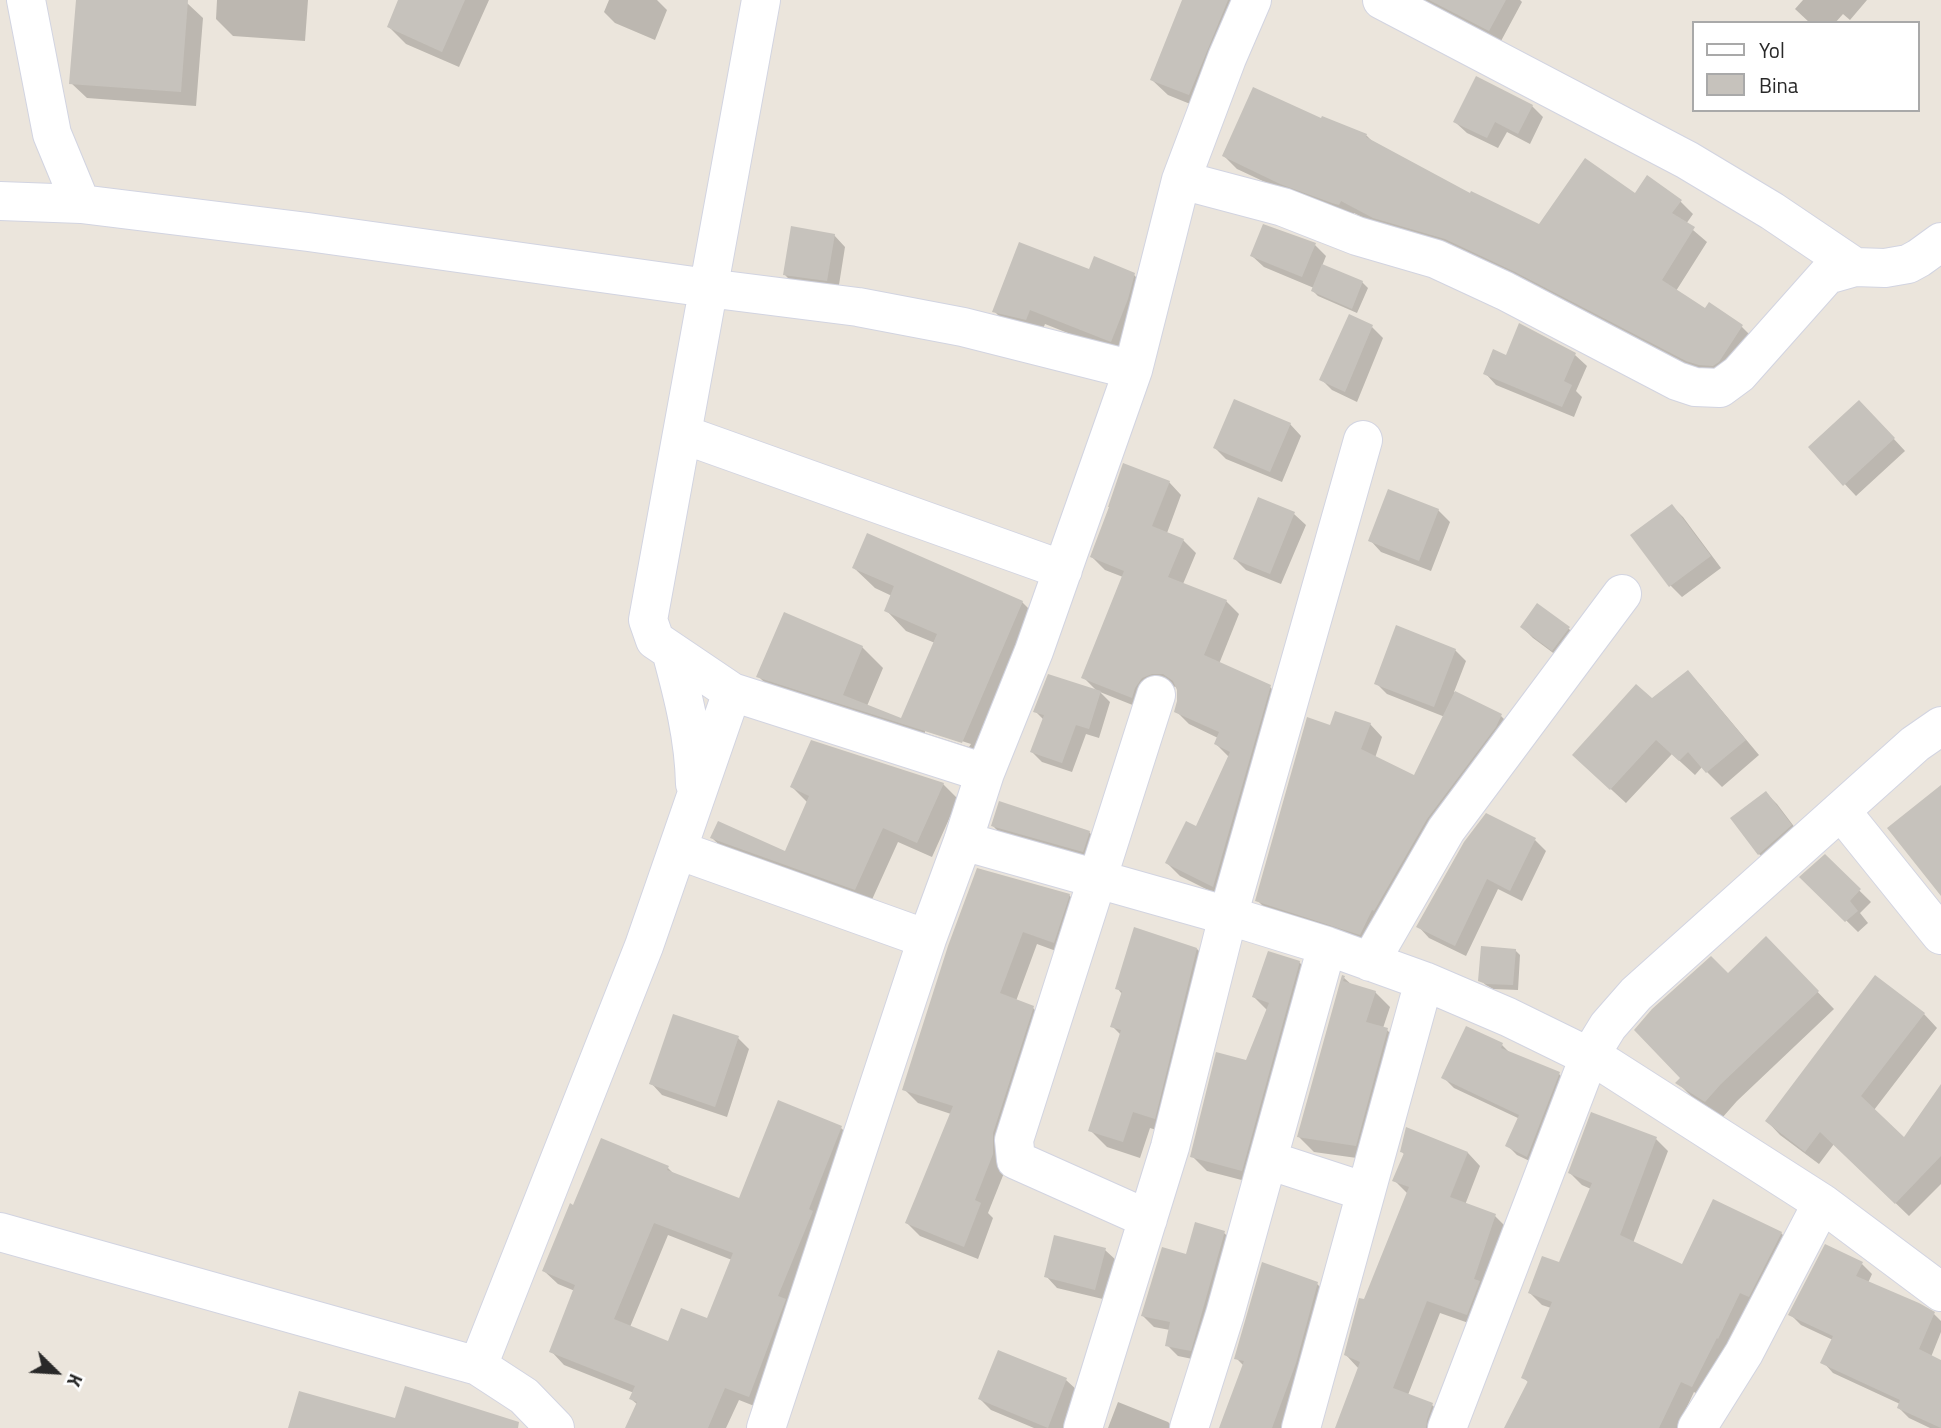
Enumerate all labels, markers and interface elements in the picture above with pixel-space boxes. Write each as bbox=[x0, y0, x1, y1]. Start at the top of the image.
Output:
legend bbox=[1692, 21, 1920, 112]
text: Yol bbox=[1759, 34, 1785, 66]
text: Bina bbox=[1759, 69, 1798, 101]
north arrow bbox=[21, 1337, 91, 1407]
text: K bbox=[60, 1370, 91, 1392]

